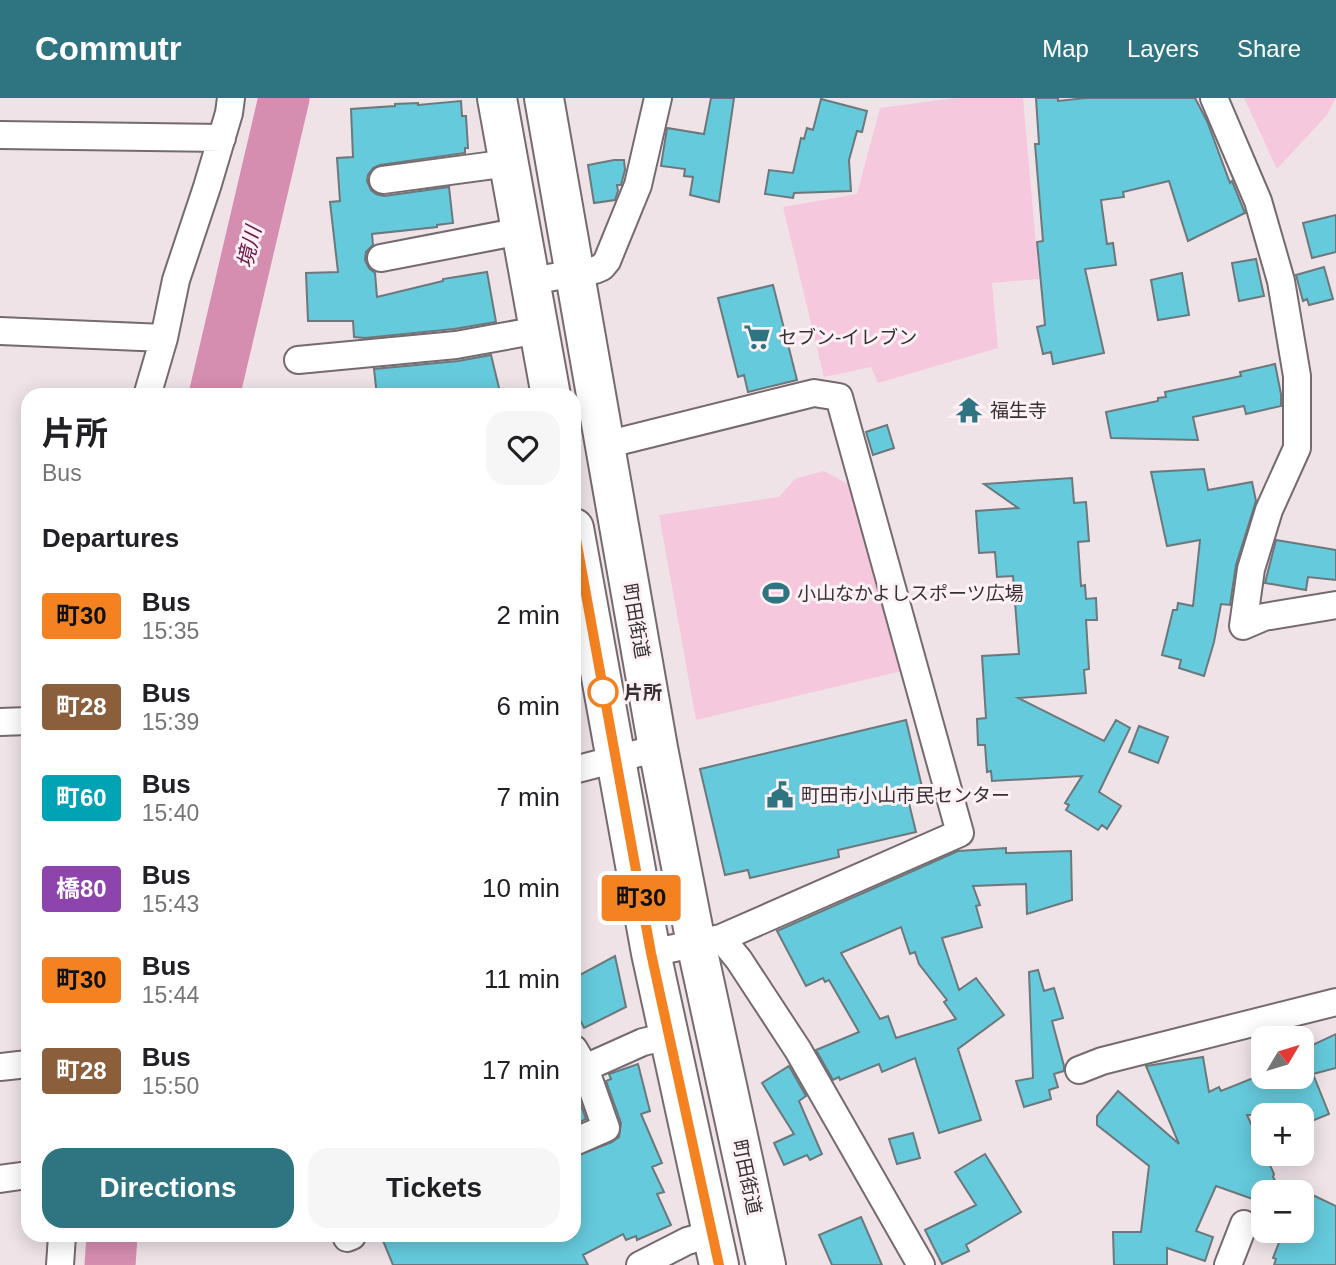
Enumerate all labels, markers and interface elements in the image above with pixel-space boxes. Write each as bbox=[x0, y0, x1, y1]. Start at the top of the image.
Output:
text: Commutr bbox=[35, 30, 182, 67]
text: Map bbox=[1042, 35, 1089, 62]
text: Layers bbox=[1127, 35, 1199, 62]
text: Share bbox=[1237, 35, 1301, 62]
water label: 境川 bbox=[233, 222, 265, 270]
supermarket icon: セブン-イレブン bbox=[742, 322, 772, 352]
place label: セブン-イレブン bbox=[778, 327, 917, 348]
temple icon: 福生寺 bbox=[954, 395, 984, 425]
place label: 福生寺 bbox=[990, 400, 1047, 421]
button: heart bbox=[486, 411, 560, 485]
text: 片所 bbox=[42, 415, 108, 452]
text: Bus bbox=[42, 460, 82, 486]
text: Departures bbox=[42, 523, 179, 553]
sports icon: 小山なかよしスポーツ広場 bbox=[761, 578, 791, 608]
street label: 町田街道 bbox=[619, 582, 653, 660]
place label: 小山なかよしスポーツ広場 bbox=[797, 583, 1024, 604]
text: Bus bbox=[142, 587, 191, 617]
text: 2 min bbox=[496, 600, 560, 630]
text: 町30 bbox=[56, 602, 107, 629]
text: 15:35 bbox=[142, 618, 199, 644]
marker: 片所 bbox=[588, 677, 618, 707]
text: Bus bbox=[142, 678, 191, 708]
place label: 片所 bbox=[624, 682, 662, 703]
text: 6 min bbox=[496, 691, 560, 721]
text: 町28 bbox=[56, 693, 107, 720]
text: 15:39 bbox=[142, 709, 199, 735]
text: Bus bbox=[142, 769, 191, 799]
public building icon: 町田市小山市民センター bbox=[765, 780, 795, 810]
text: 7 min bbox=[496, 782, 560, 812]
text: 町60 bbox=[56, 784, 107, 811]
place label: 町田市小山市民センター bbox=[801, 785, 1010, 806]
text: 15:40 bbox=[142, 800, 199, 826]
text: Bus bbox=[142, 860, 191, 890]
text: 10 min bbox=[482, 873, 560, 903]
text: 橋80 bbox=[56, 875, 107, 902]
line badge: 町30 bbox=[601, 875, 681, 921]
text: 町30 bbox=[616, 884, 666, 911]
text: 15:43 bbox=[142, 891, 199, 917]
text: Bus bbox=[142, 951, 191, 981]
text: 11 min bbox=[484, 964, 560, 994]
text: 町30 bbox=[56, 966, 107, 993]
text: 15:44 bbox=[142, 982, 199, 1008]
north arrow bbox=[1251, 1026, 1314, 1088]
map controls bbox=[1251, 1026, 1314, 1243]
text: Bus bbox=[142, 1042, 191, 1072]
text: 17 min bbox=[482, 1055, 560, 1085]
text: 町28 bbox=[56, 1057, 107, 1084]
text: 15:50 bbox=[142, 1073, 199, 1099]
button: + bbox=[1251, 1103, 1314, 1166]
street label: 町田街道 bbox=[729, 1138, 765, 1216]
button: Directions bbox=[42, 1148, 294, 1228]
button: Tickets bbox=[308, 1148, 560, 1228]
button: − bbox=[1251, 1180, 1314, 1243]

